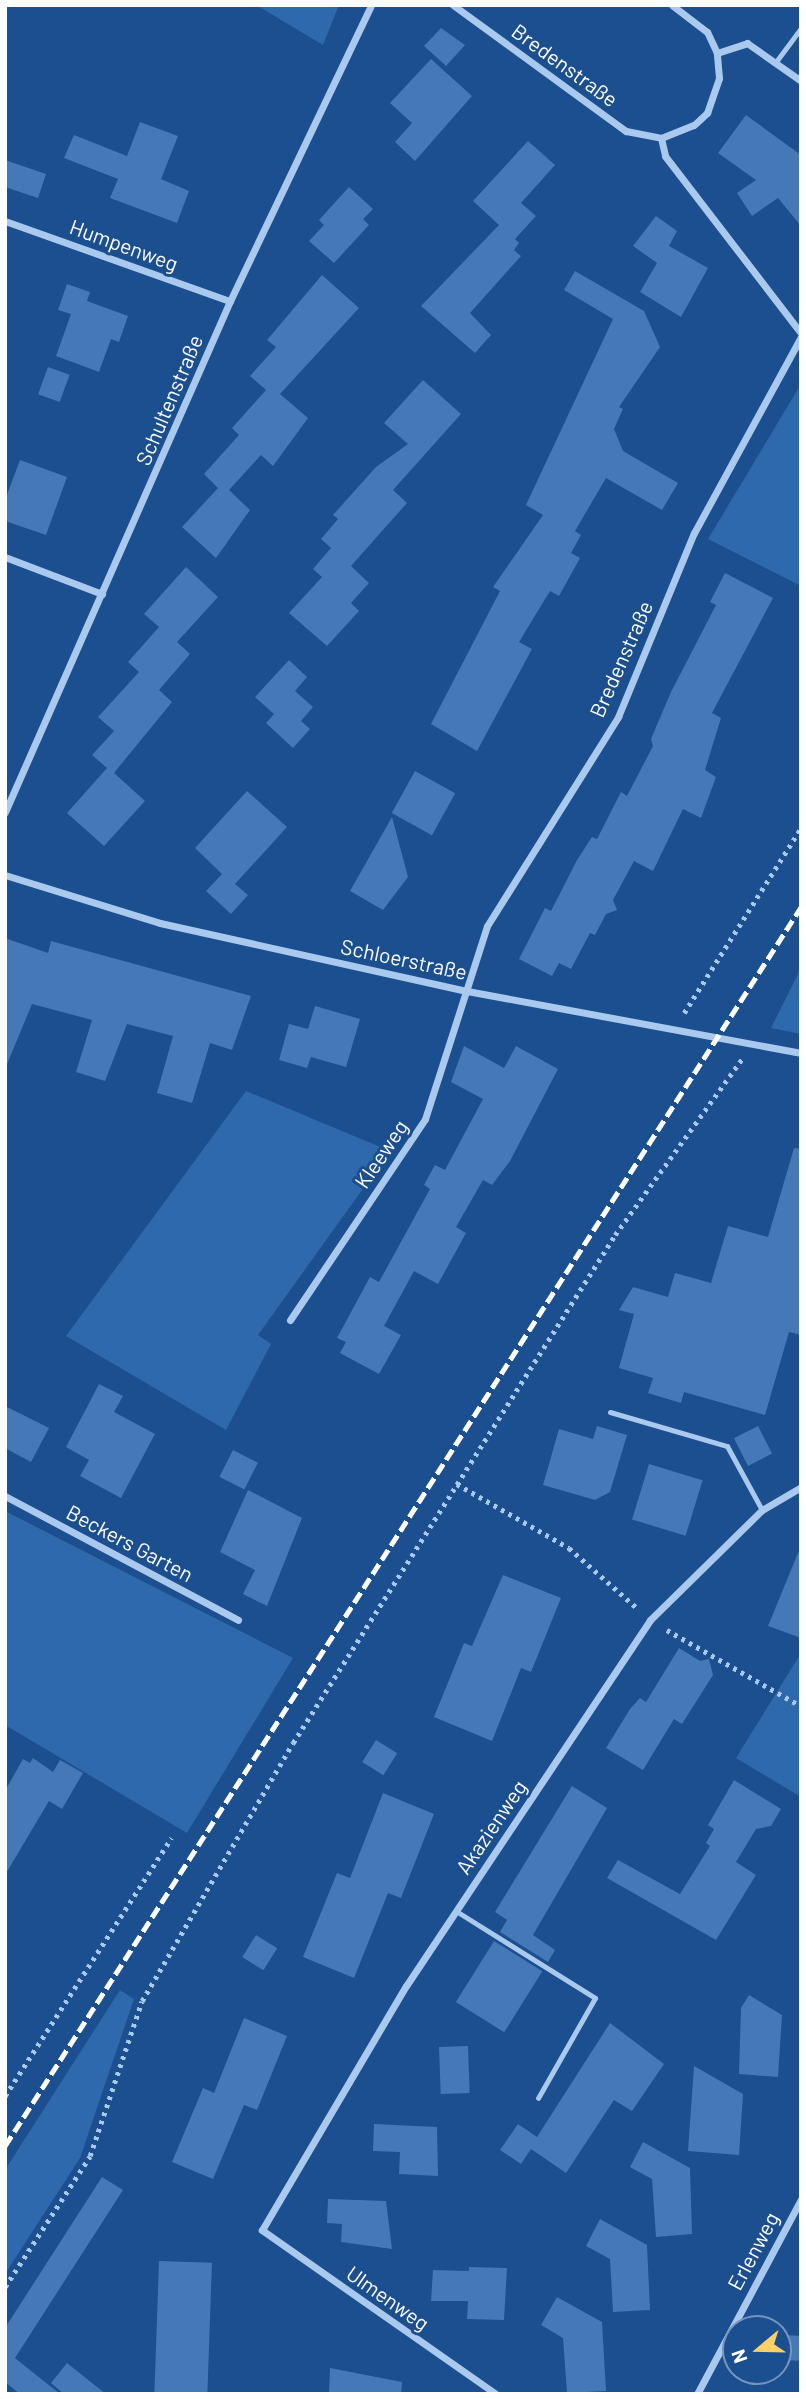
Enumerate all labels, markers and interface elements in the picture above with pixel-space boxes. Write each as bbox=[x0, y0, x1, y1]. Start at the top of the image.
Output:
street label: Bredenstraße bbox=[507, 18, 623, 112]
street label: Humpenweg bbox=[66, 214, 182, 276]
street label: Schultenstraße bbox=[130, 331, 208, 469]
street label: Bredenstraße bbox=[584, 597, 658, 721]
street label: Schloerstraße bbox=[339, 933, 469, 985]
street label: Kleeweg bbox=[349, 1115, 413, 1193]
street label: Beckers Garten bbox=[62, 1499, 198, 1587]
street label: Akazienweg bbox=[450, 1775, 532, 1879]
street label: Erlenweg bbox=[722, 2208, 784, 2294]
street label: Ulmenweg bbox=[342, 2260, 434, 2336]
north arrow bbox=[722, 2315, 792, 2385]
text: N bbox=[726, 2347, 751, 2366]

